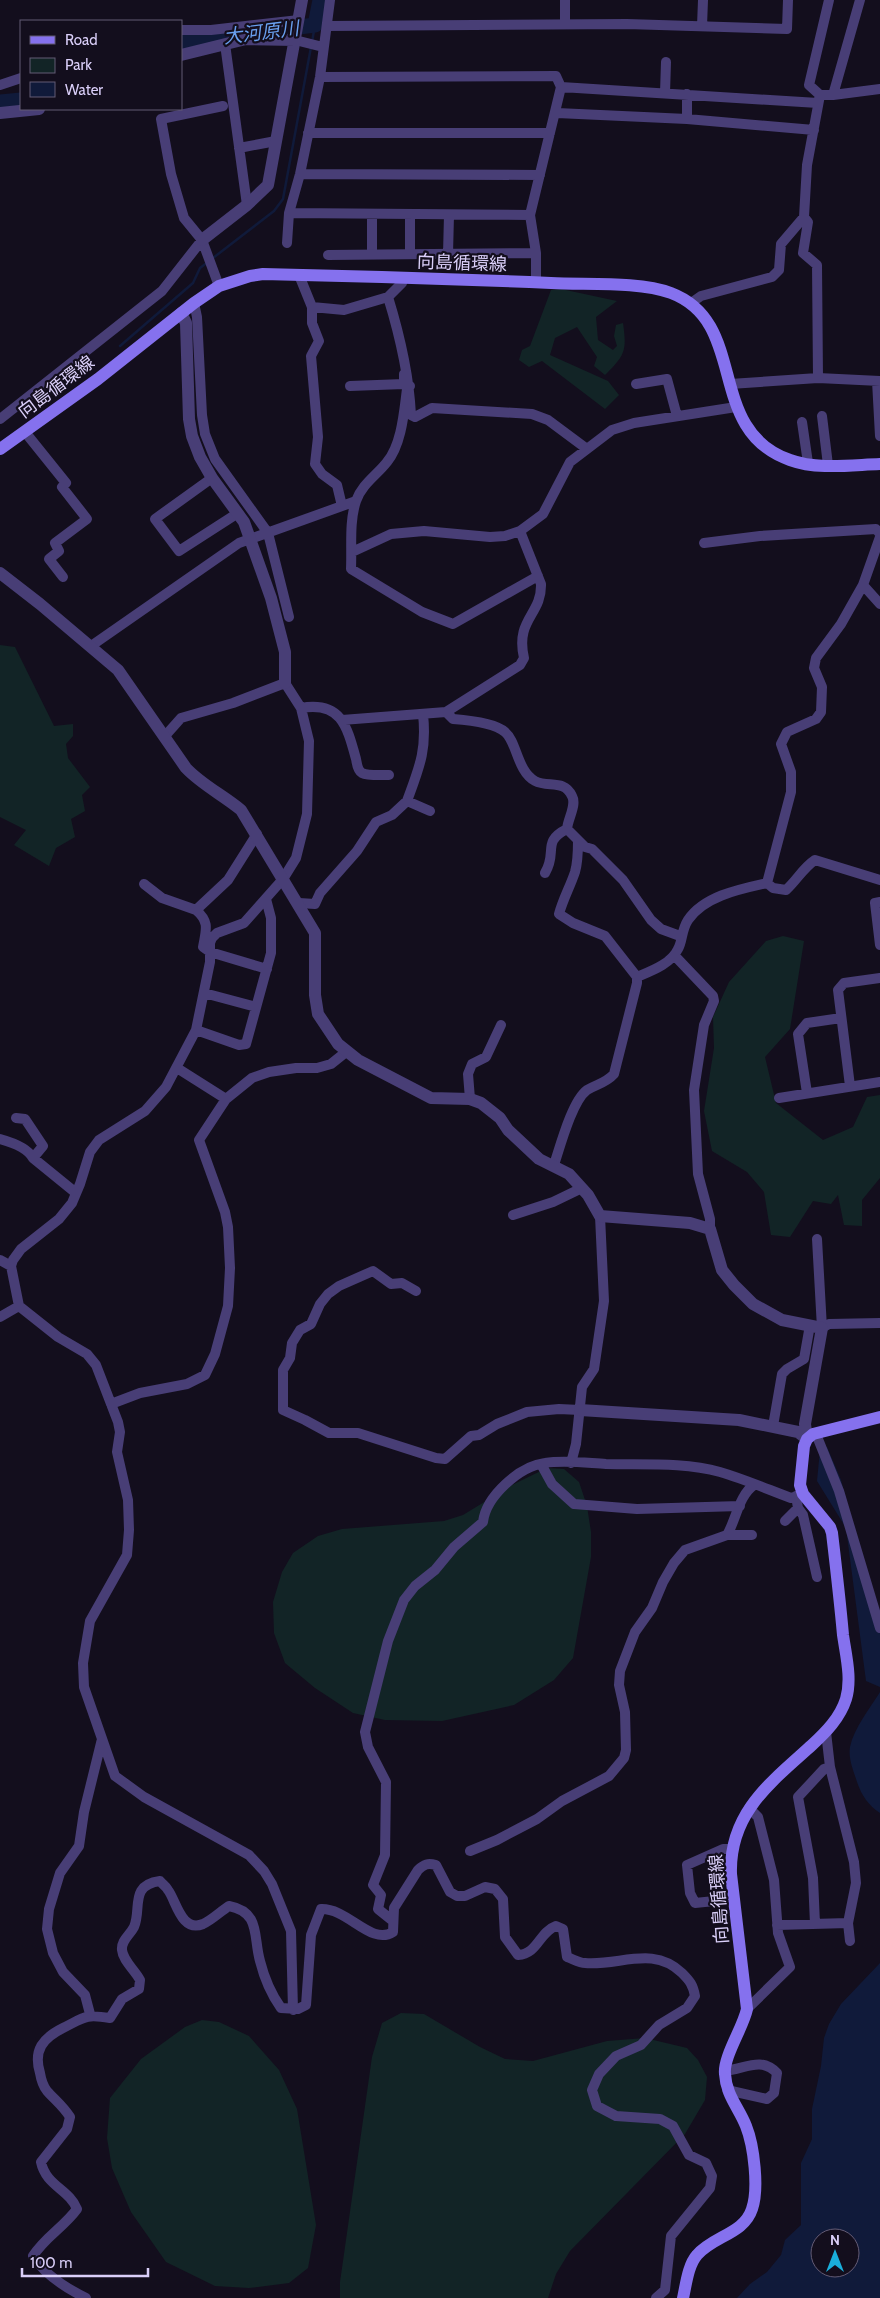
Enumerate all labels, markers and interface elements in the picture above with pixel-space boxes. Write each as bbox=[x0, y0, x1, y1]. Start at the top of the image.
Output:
water label: 大河原川 bbox=[222, 16, 302, 49]
legend bbox=[20, 20, 182, 110]
text: Road bbox=[65, 31, 98, 49]
text: Park bbox=[65, 56, 92, 74]
text: Water bbox=[65, 81, 103, 99]
street label: 向島循環線 bbox=[417, 250, 507, 276]
street label: 向島循環線 bbox=[13, 351, 99, 423]
street label: 向島循環線 bbox=[705, 1853, 733, 1945]
north arrow bbox=[810, 2228, 860, 2278]
text: N bbox=[830, 2231, 840, 2249]
scale bar bbox=[22, 2246, 149, 2278]
text: 100 m bbox=[30, 2254, 72, 2272]

